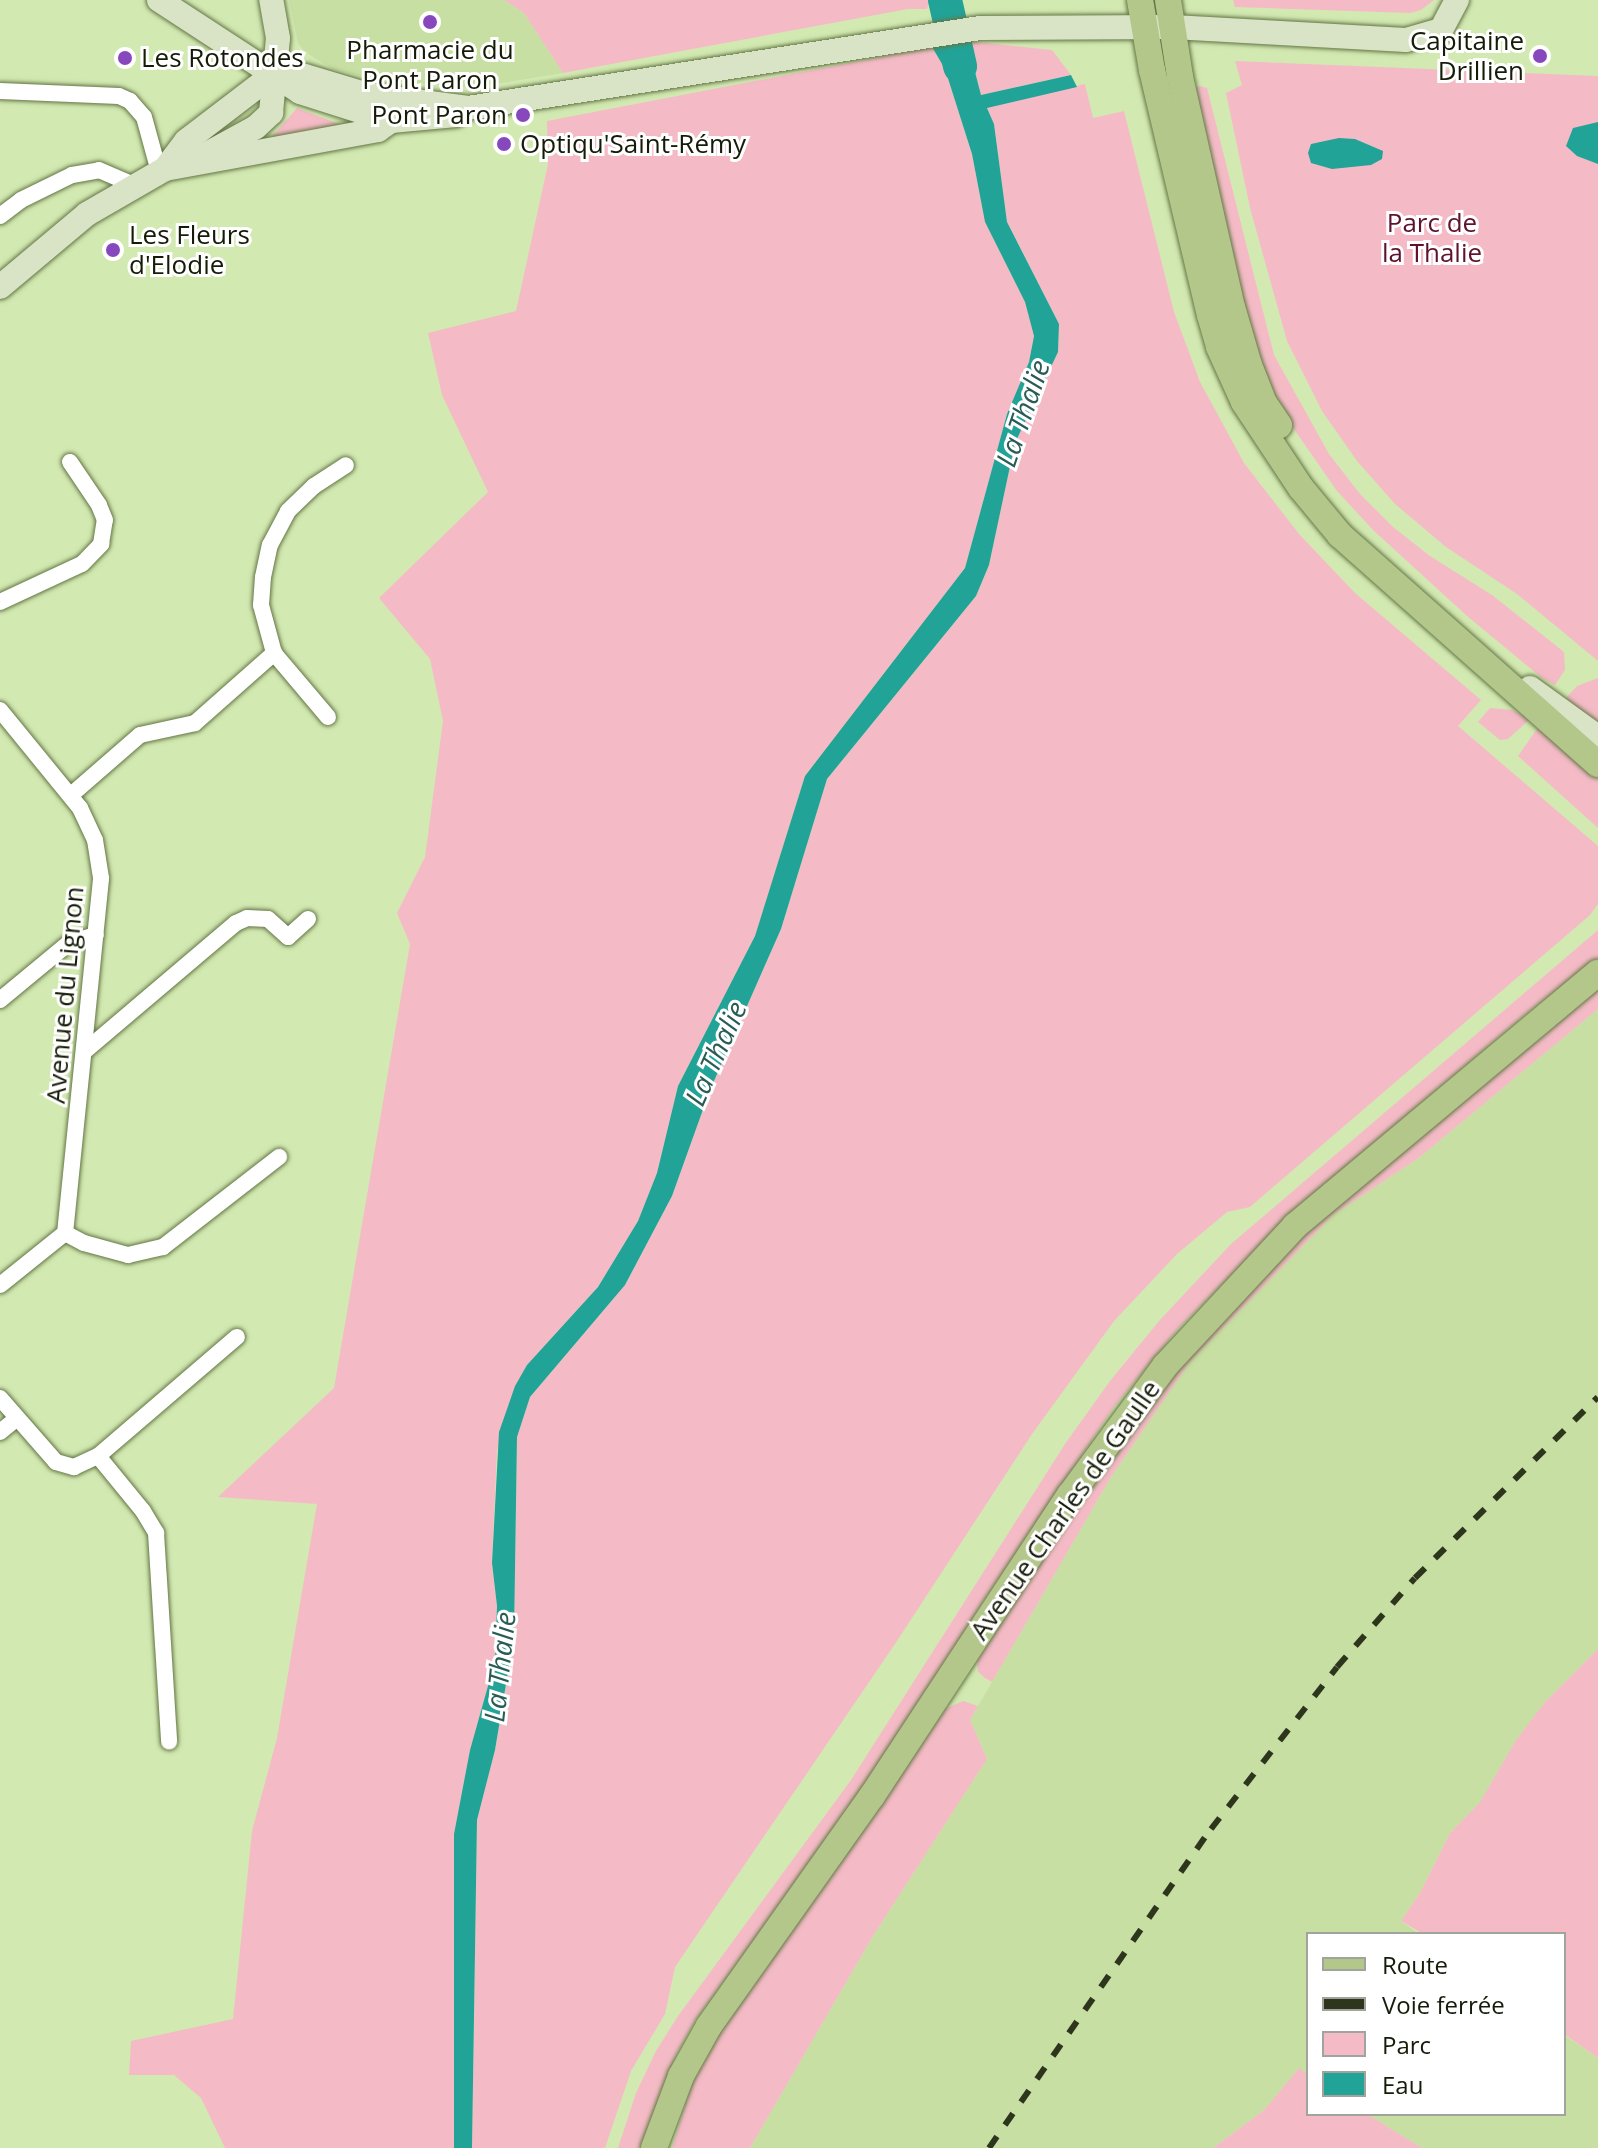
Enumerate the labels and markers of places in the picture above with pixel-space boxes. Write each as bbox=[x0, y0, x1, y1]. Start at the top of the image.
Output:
marker: Pharmacie du Pont Paron bbox=[421, 13, 439, 31]
place label: Capitaine Drillien bbox=[1410, 25, 1524, 86]
place label: Pharmacie du Pont Paron bbox=[346, 34, 514, 96]
place label: Les Rotondes bbox=[141, 42, 304, 74]
marker: Capitaine Drillien bbox=[1531, 47, 1549, 65]
marker: Les Rotondes bbox=[116, 49, 134, 67]
place label: Pont Paron bbox=[371, 99, 507, 131]
marker: Pont Paron bbox=[514, 106, 532, 124]
place label: Optiqu'Saint-Rémy bbox=[520, 128, 746, 160]
marker: Optiqu'Saint-Rémy bbox=[495, 135, 513, 153]
place label: Les Fleurs d'Elodie bbox=[129, 219, 250, 280]
marker: Les Fleurs d'Elodie bbox=[104, 241, 122, 259]

